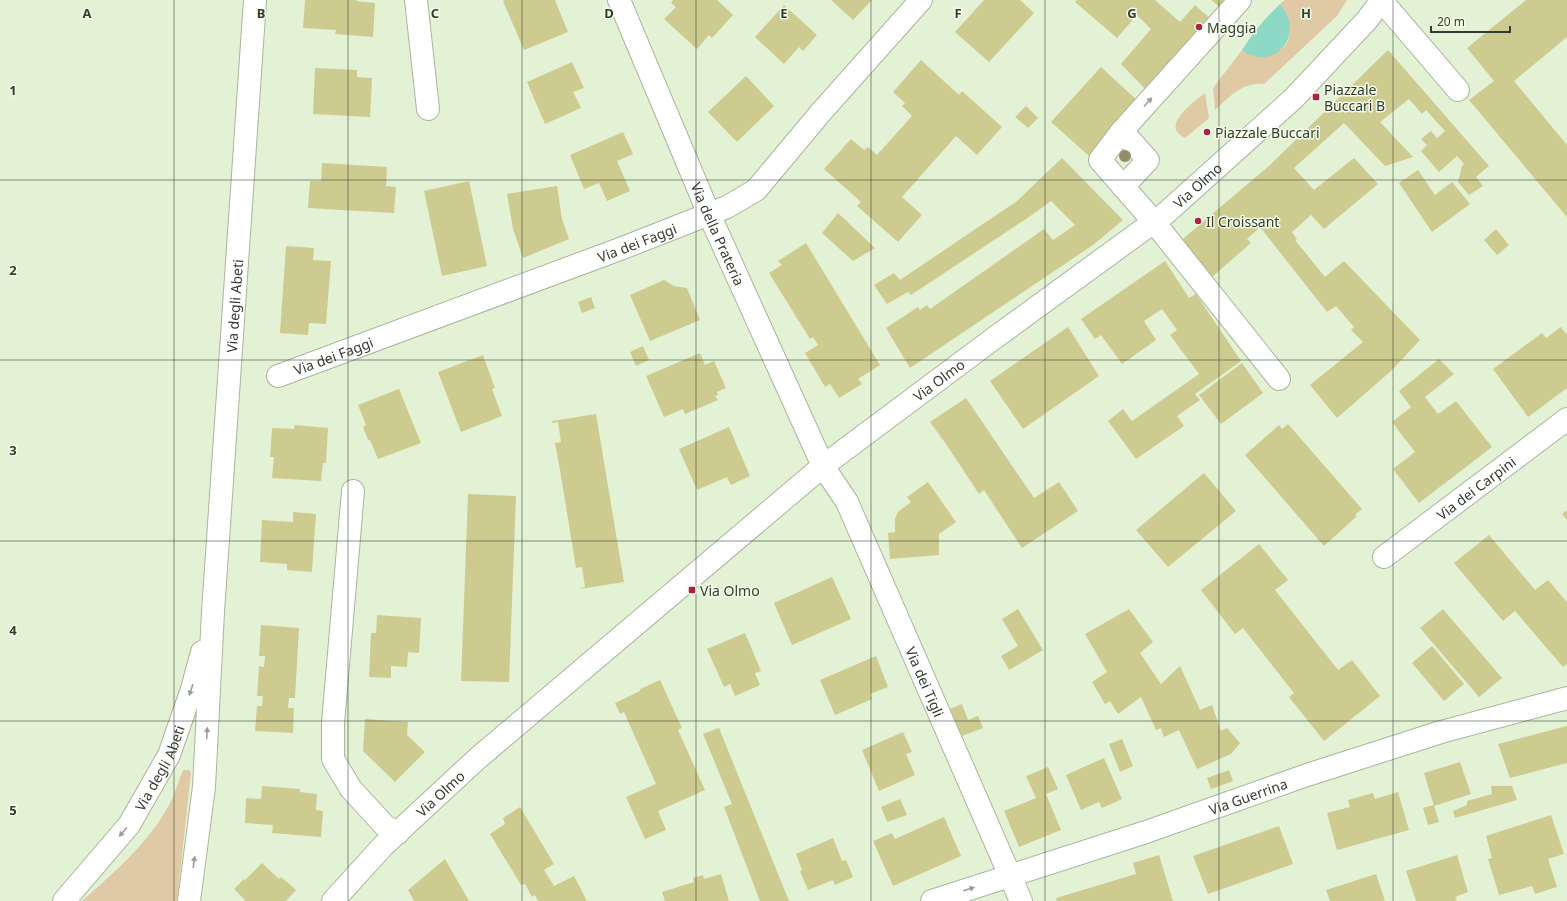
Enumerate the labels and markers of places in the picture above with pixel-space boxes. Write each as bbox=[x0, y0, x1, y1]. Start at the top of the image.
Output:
place label: Maggia bbox=[1207, 18, 1256, 37]
marker: Maggia bbox=[1194, 22, 1204, 32]
place label: Piazzale Buccari B bbox=[1324, 80, 1385, 115]
marker: Piazzale Buccari B bbox=[1311, 92, 1321, 102]
place label: Piazzale Buccari bbox=[1215, 123, 1320, 142]
marker: Piazzale Buccari bbox=[1202, 127, 1212, 137]
place label: Il Croissant bbox=[1206, 212, 1279, 231]
marker: Il Croissant bbox=[1193, 216, 1203, 226]
place label: Via Olmo bbox=[700, 581, 760, 600]
marker: Via Olmo bbox=[687, 585, 697, 595]

